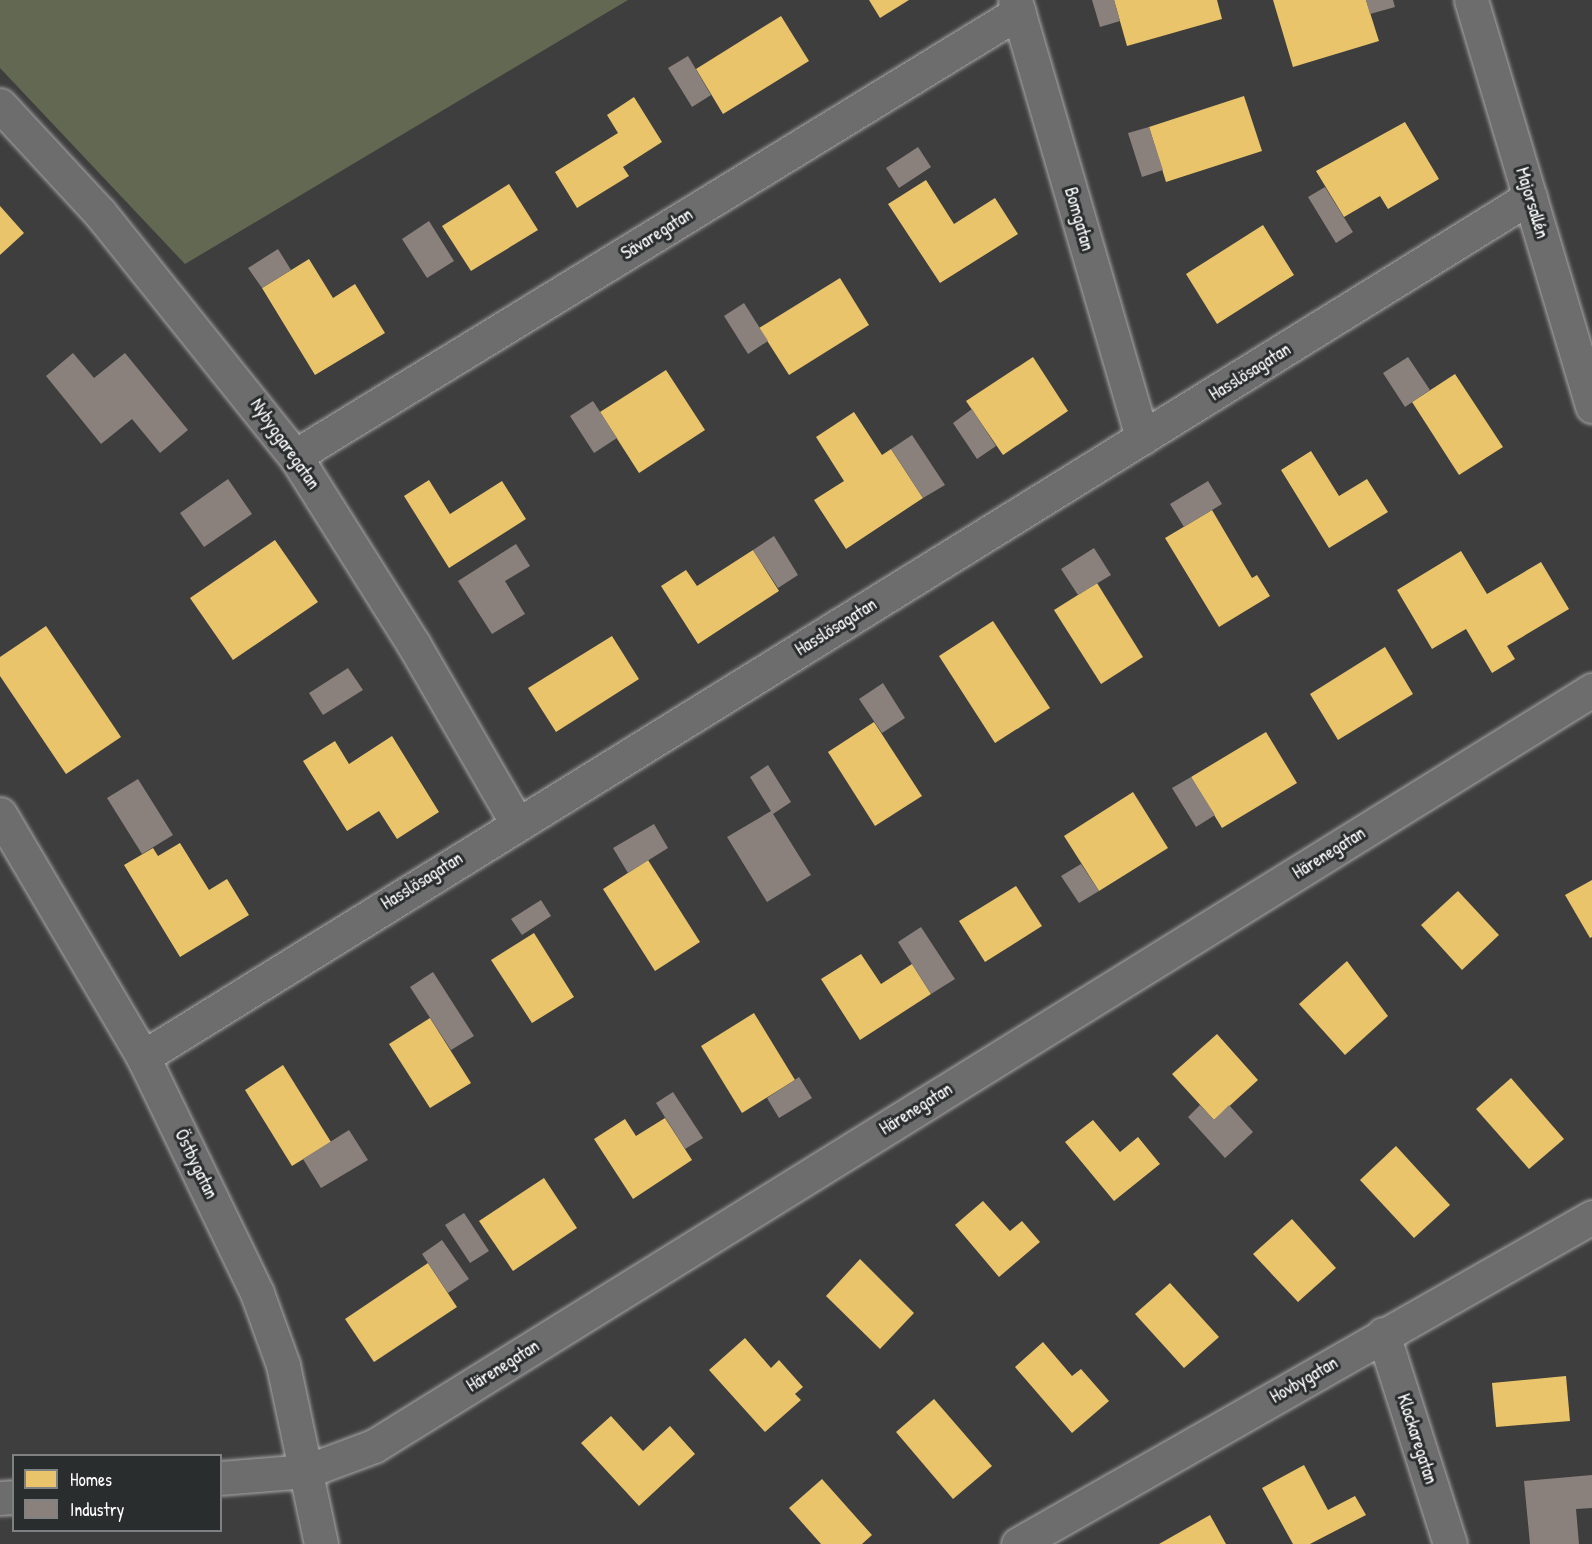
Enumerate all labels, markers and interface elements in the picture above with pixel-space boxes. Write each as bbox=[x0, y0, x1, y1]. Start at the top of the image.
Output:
street label: Majorsallén bbox=[1511, 165, 1553, 241]
street label: Bomgatan bbox=[1060, 185, 1098, 253]
street label: Sävaregatan bbox=[617, 204, 697, 264]
street label: Hasslösagatan bbox=[1205, 339, 1295, 405]
street label: Nybyggaregatan bbox=[246, 394, 324, 494]
street label: Hasslösagatan bbox=[791, 594, 881, 660]
street label: Härenegatan bbox=[1289, 822, 1369, 884]
street label: Hasslösagatan bbox=[377, 848, 467, 914]
street label: Härenegatan bbox=[876, 1078, 956, 1140]
street label: Östbygatan bbox=[170, 1126, 222, 1202]
street label: Härenegatan bbox=[463, 1335, 543, 1397]
street label: Hovbygatan bbox=[1266, 1352, 1342, 1408]
street label: Klockaregatan bbox=[1392, 1391, 1442, 1487]
legend bbox=[12, 1454, 222, 1532]
text: Homes bbox=[70, 1467, 112, 1492]
text: Industry bbox=[70, 1497, 124, 1522]

